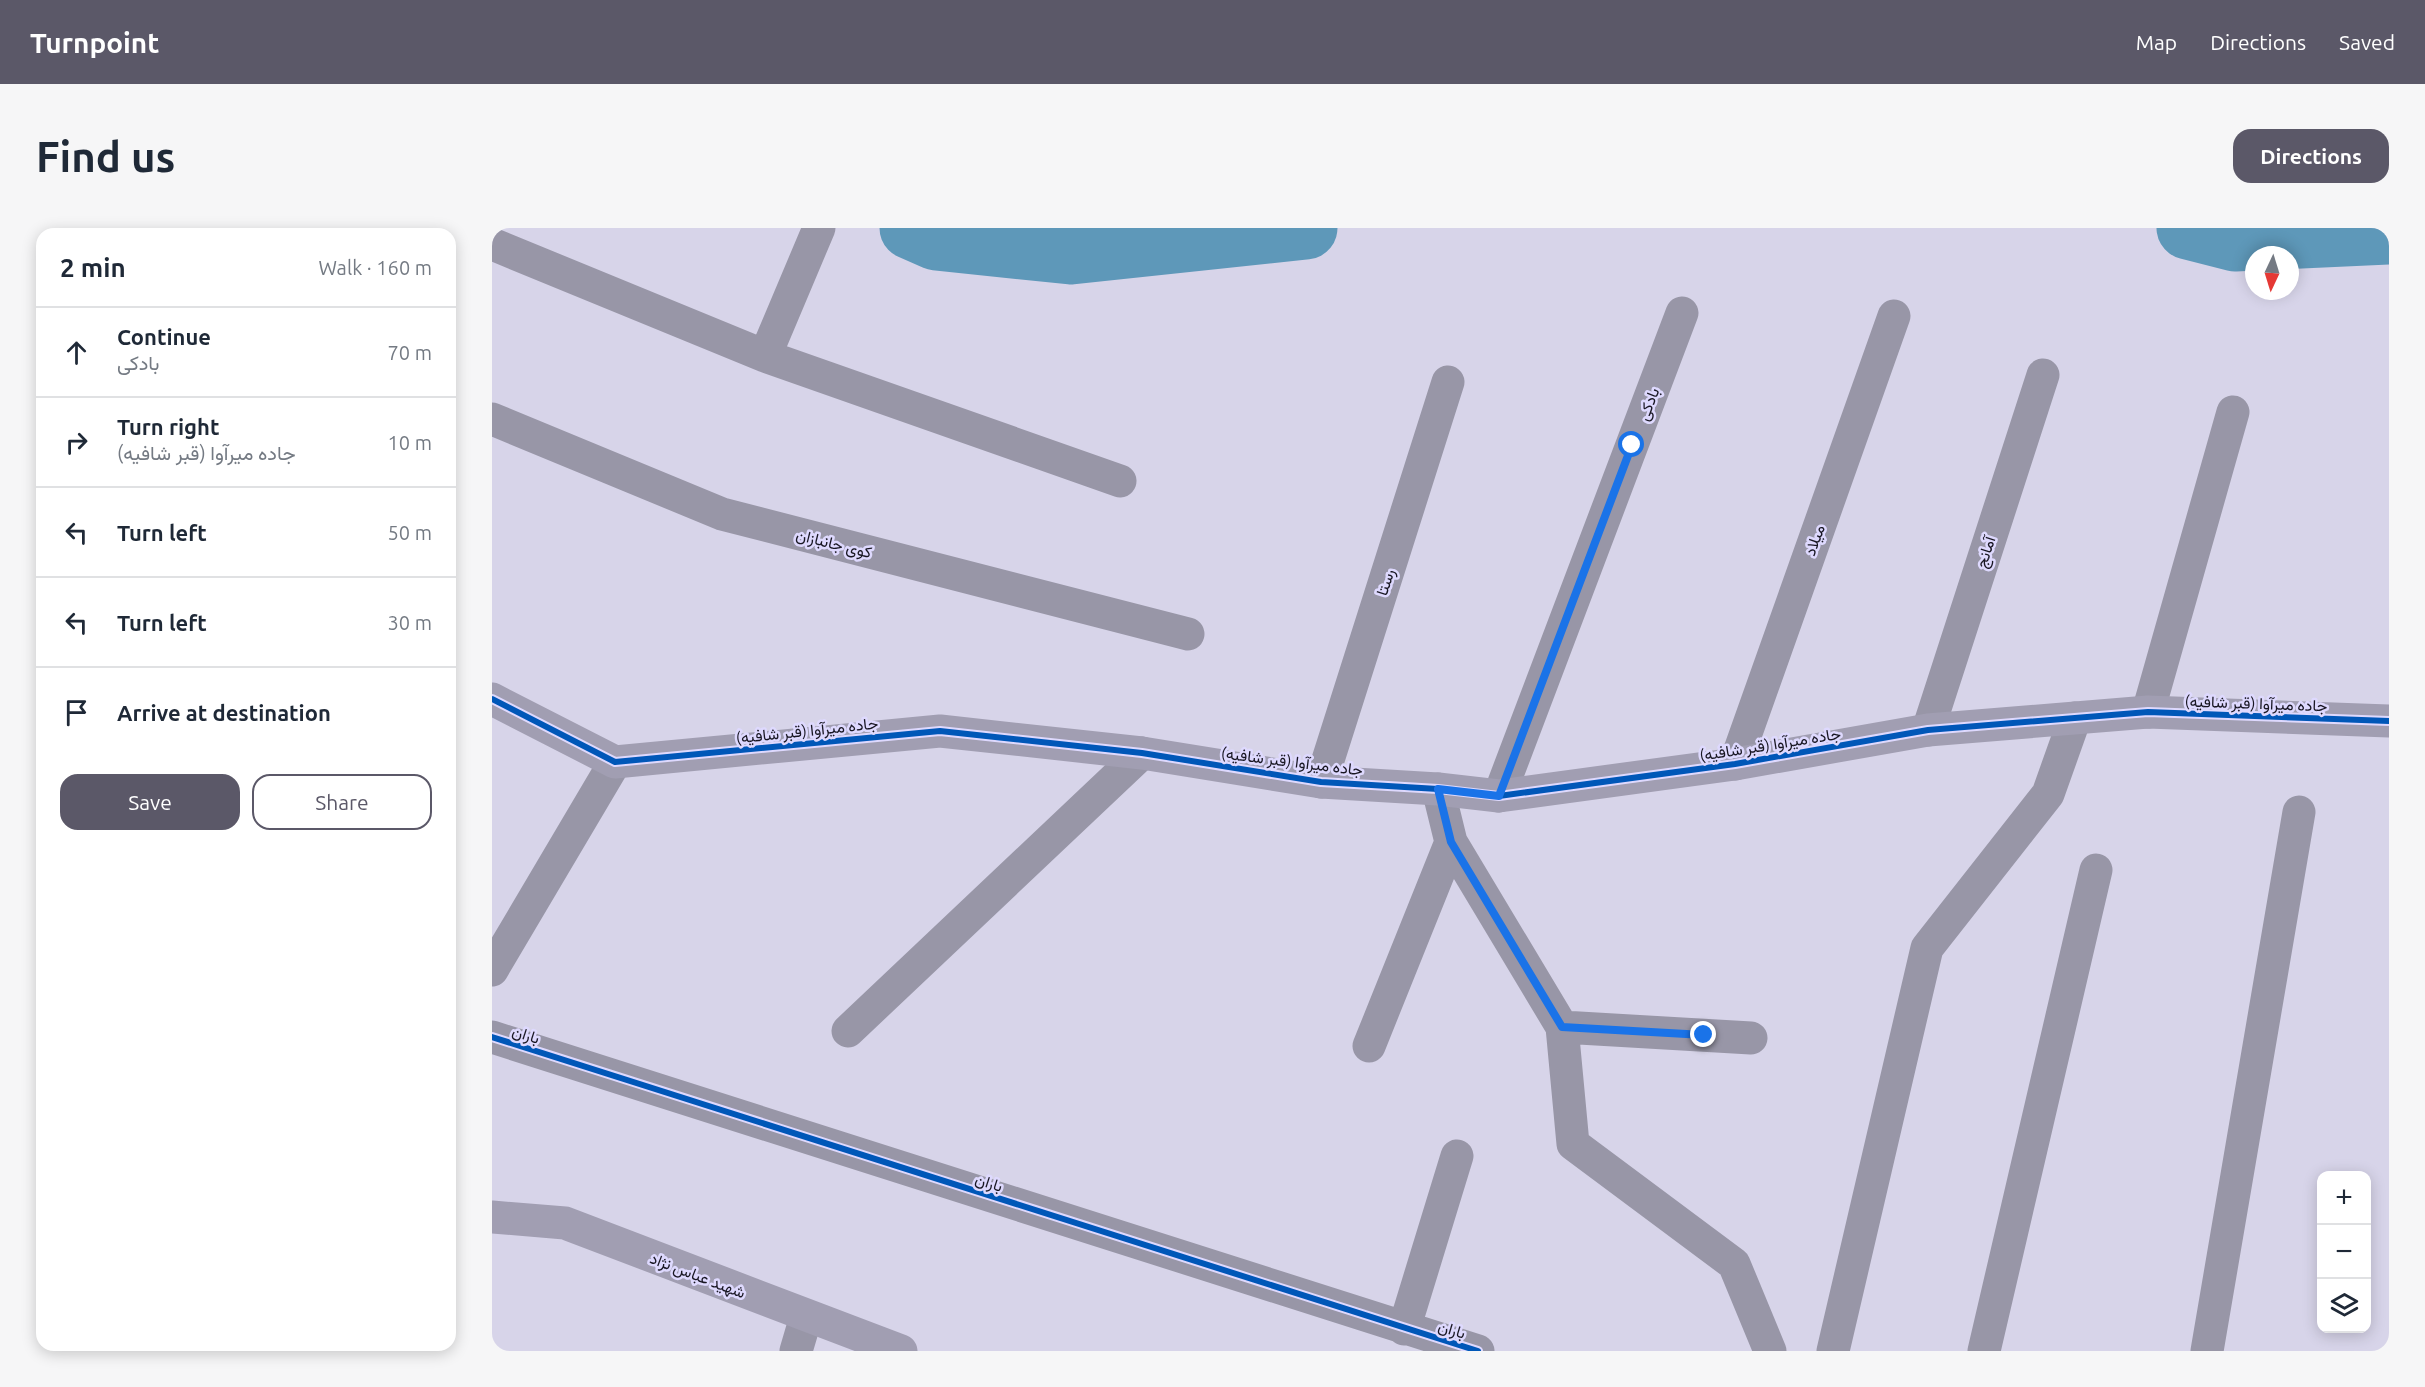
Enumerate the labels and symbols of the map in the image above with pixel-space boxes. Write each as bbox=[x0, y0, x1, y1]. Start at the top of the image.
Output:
north arrow bbox=[2245, 246, 2299, 300]
street label: بادکی bbox=[1634, 385, 1664, 424]
route start bbox=[1618, 431, 1644, 457]
street label: میلاد bbox=[1800, 522, 1829, 558]
street label: کوی جانبازان bbox=[794, 525, 874, 563]
street label: آمانج bbox=[1971, 533, 2002, 571]
street label: رستا bbox=[1372, 566, 1400, 598]
street label: جاده میرآوا (قبر شافیه) bbox=[2184, 692, 2328, 716]
street label: جاده میرآوا (قبر شافیه) bbox=[735, 714, 879, 748]
street label: جاده میرآوا (قبر شافیه) bbox=[1698, 724, 1843, 766]
street label: جاده میرآوا (قبر شافیه) bbox=[1220, 743, 1364, 781]
street label: باران bbox=[509, 1021, 542, 1049]
route end bbox=[1690, 1021, 1716, 1047]
street label: باران bbox=[972, 1169, 1005, 1197]
street label: شهید عباس نژاد bbox=[647, 1249, 748, 1303]
street label: باران bbox=[1435, 1316, 1468, 1344]

